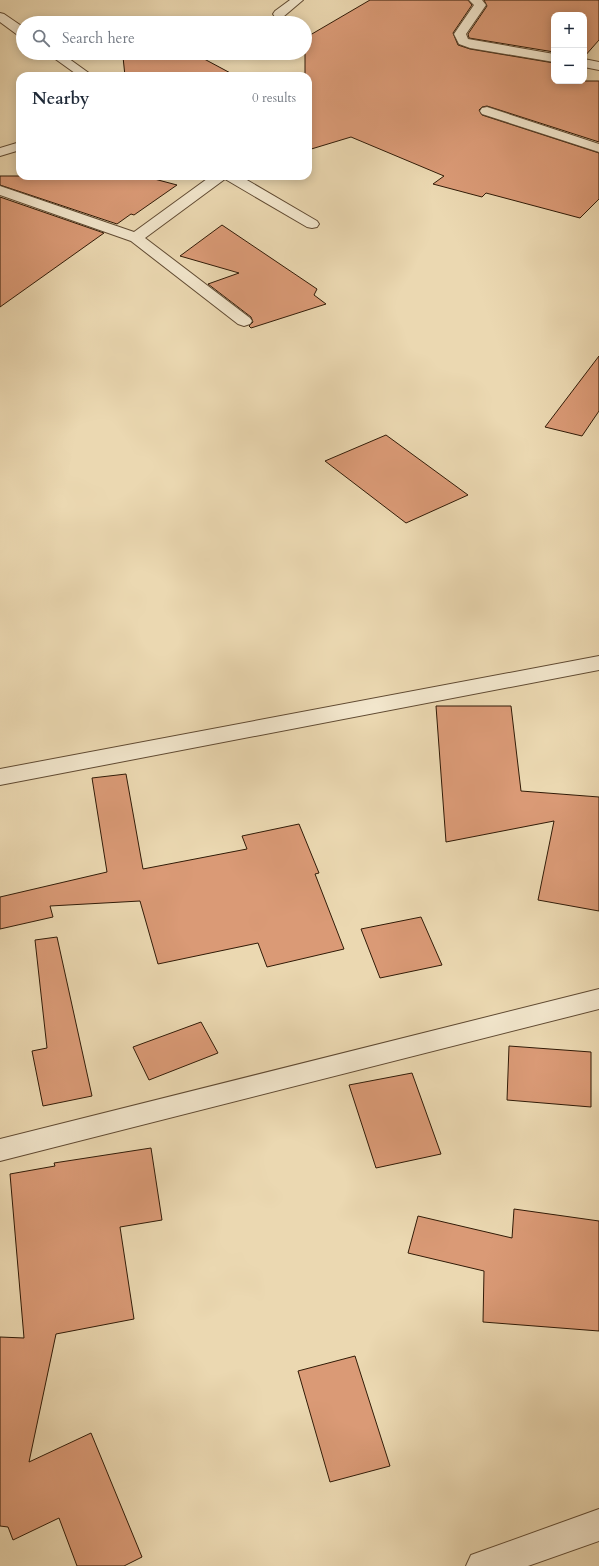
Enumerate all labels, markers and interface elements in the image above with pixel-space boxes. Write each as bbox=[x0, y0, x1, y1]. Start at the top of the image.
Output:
map controls bbox=[551, 12, 587, 84]
button: + bbox=[551, 12, 587, 48]
search box bbox=[16, 16, 312, 60]
icon: search bbox=[30, 27, 52, 49]
text: Search here bbox=[62, 28, 135, 48]
button: − bbox=[551, 48, 587, 84]
text: Nearby bbox=[32, 87, 89, 110]
text: 0 results bbox=[252, 89, 296, 107]

